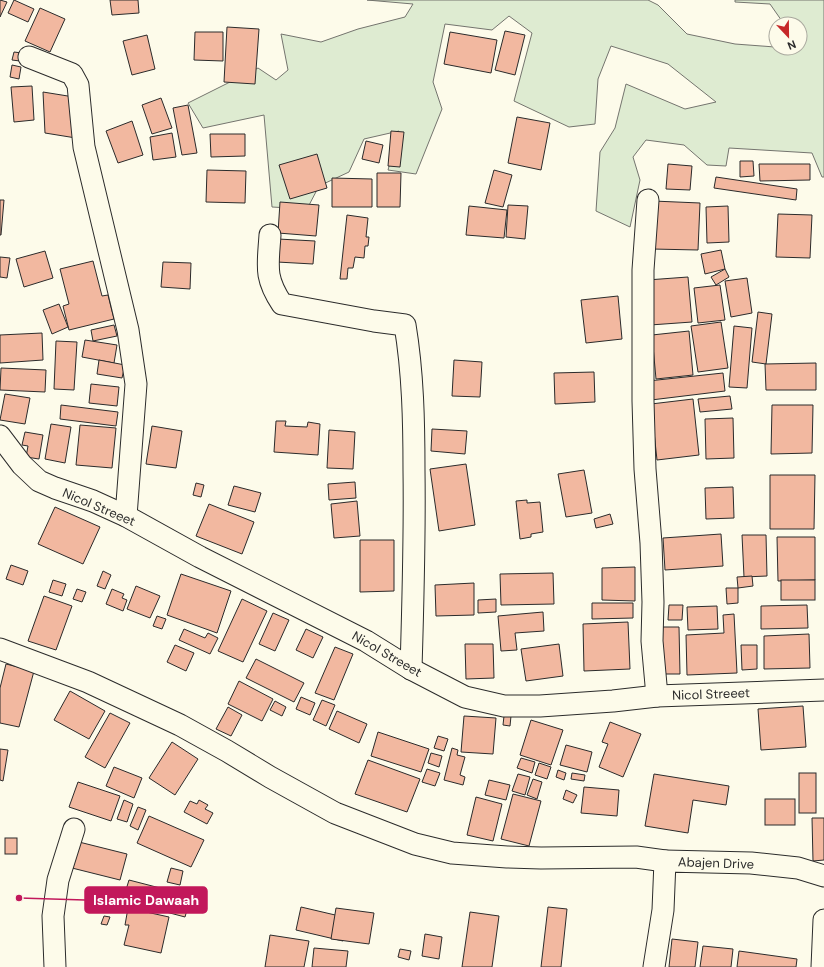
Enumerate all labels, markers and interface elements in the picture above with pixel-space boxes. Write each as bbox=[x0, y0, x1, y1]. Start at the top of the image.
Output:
north arrow bbox=[768, 16, 808, 56]
text: N bbox=[785, 37, 798, 53]
street label: Nicol Streeet bbox=[60, 484, 138, 530]
street label: Nicol Streeet bbox=[349, 627, 425, 681]
street label: Nicol Streeet bbox=[672, 684, 750, 704]
street label: Abajen Drive bbox=[678, 853, 754, 873]
callout: Islamic Dawaah bbox=[85, 887, 207, 913]
text: Islamic Dawaah bbox=[93, 891, 199, 909]

